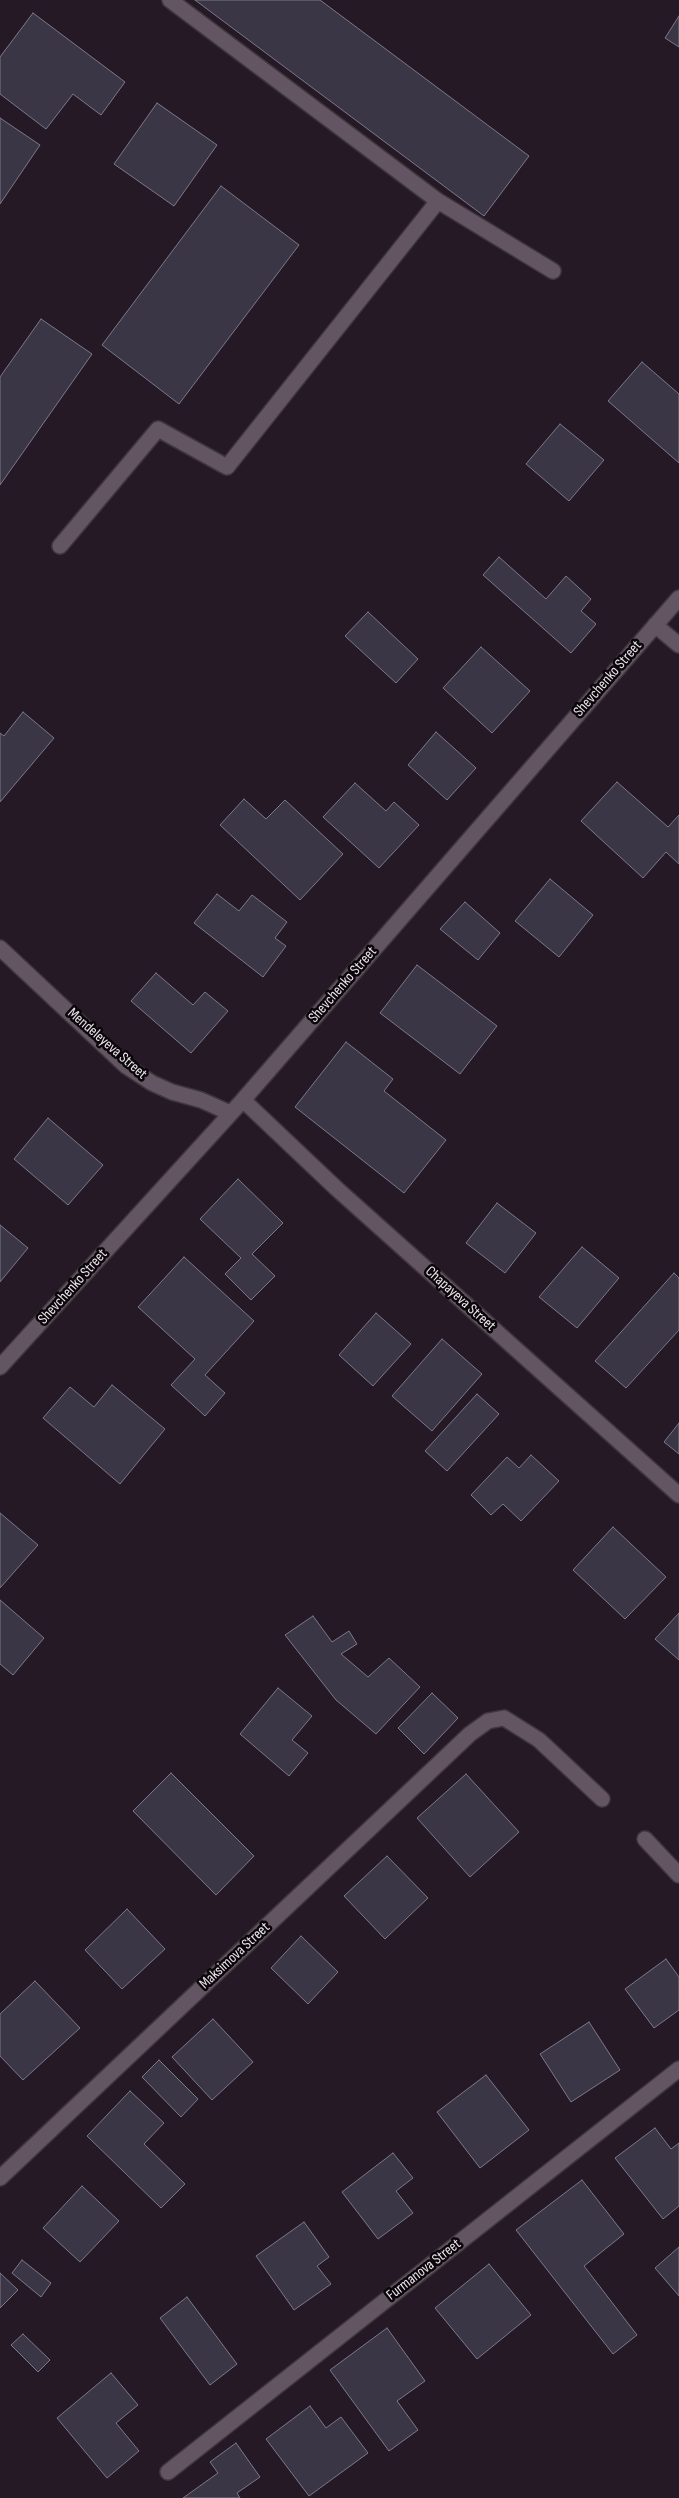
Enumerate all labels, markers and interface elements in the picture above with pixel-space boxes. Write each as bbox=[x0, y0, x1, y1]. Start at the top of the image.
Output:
street label: Shevchenko Street bbox=[570, 637, 646, 721]
street label: Shevchenko Street bbox=[305, 943, 381, 1027]
street label: Mendeleyeva Street bbox=[64, 1005, 150, 1083]
street label: Shevchenko Street bbox=[35, 1246, 111, 1328]
street label: Chapayeva Street bbox=[421, 1263, 499, 1335]
street label: Maksimova Street bbox=[196, 1919, 274, 1993]
street label: Furmanova Street bbox=[383, 2235, 465, 2305]

